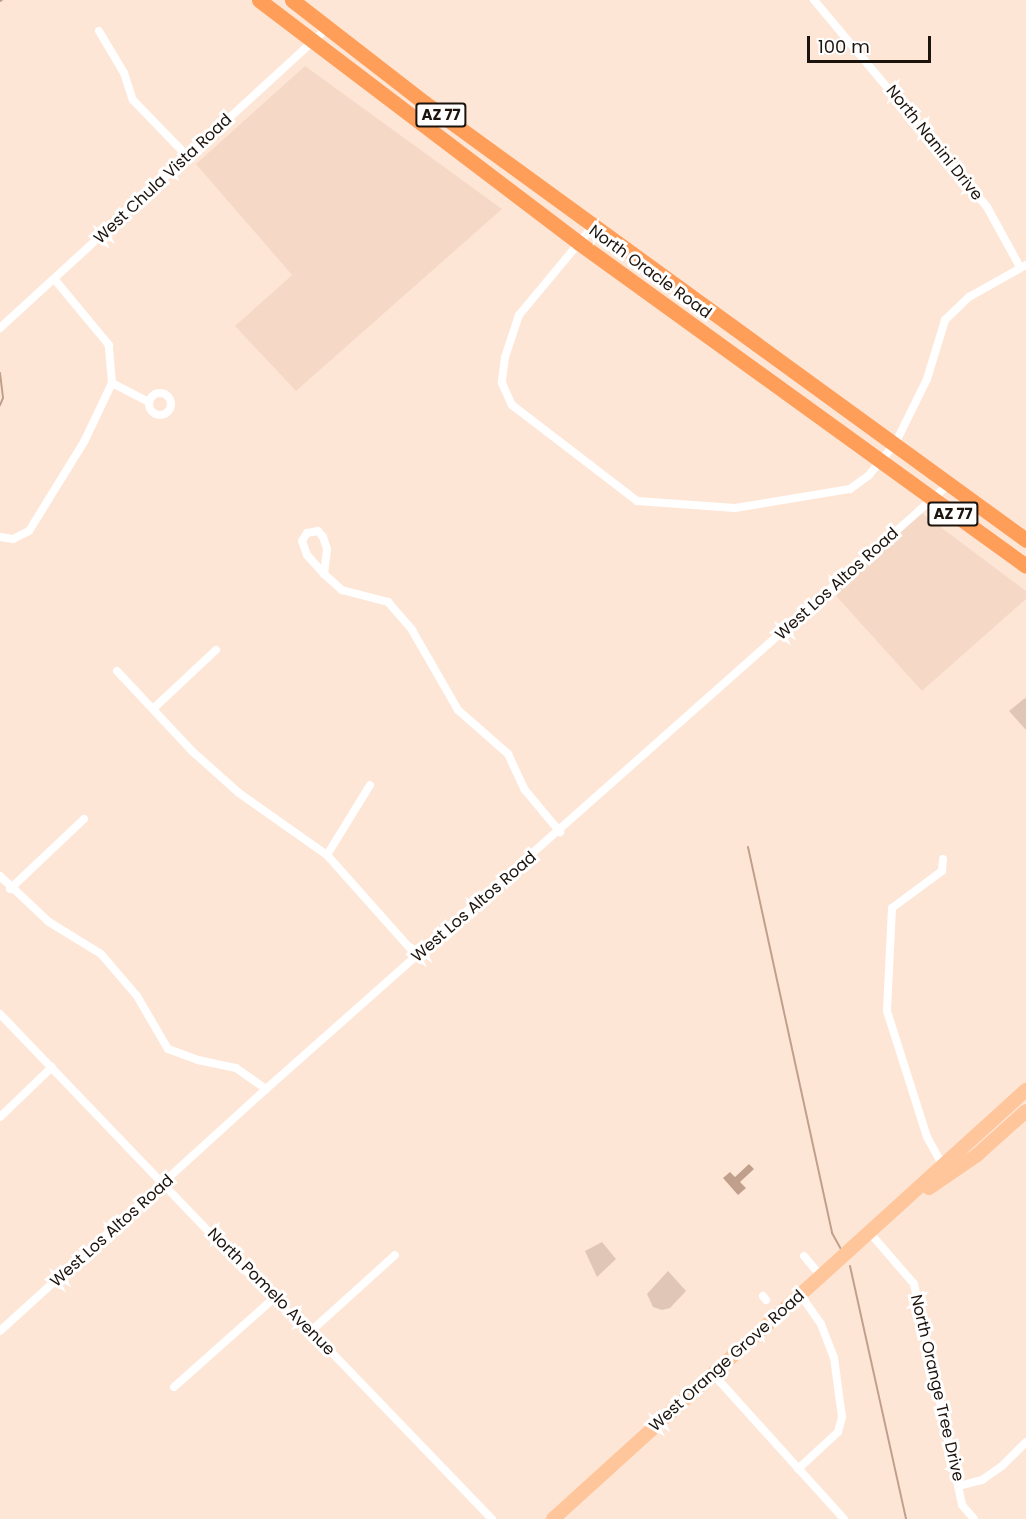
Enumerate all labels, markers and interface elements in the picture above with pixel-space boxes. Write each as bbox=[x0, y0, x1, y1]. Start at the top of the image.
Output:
scale bar bbox=[810, 24, 934, 62]
text: 100 m bbox=[818, 34, 870, 59]
street label: North Nanini Drive bbox=[882, 82, 986, 204]
road number: AZ 77 bbox=[414, 103, 468, 127]
street label: West Chula Vista Road bbox=[90, 110, 236, 248]
street label: North Oracle Road bbox=[585, 221, 715, 323]
road number: AZ 77 bbox=[926, 502, 980, 526]
street label: West Los Altos Road bbox=[772, 524, 902, 644]
street label: West Los Altos Road bbox=[408, 848, 540, 966]
street label: West Los Altos Road bbox=[47, 1171, 177, 1291]
street label: North Pomelo Avenue bbox=[203, 1224, 339, 1360]
street label: West Orange Grove Road bbox=[646, 1286, 808, 1436]
street label: North Orange Tree Drive bbox=[906, 1293, 968, 1483]

